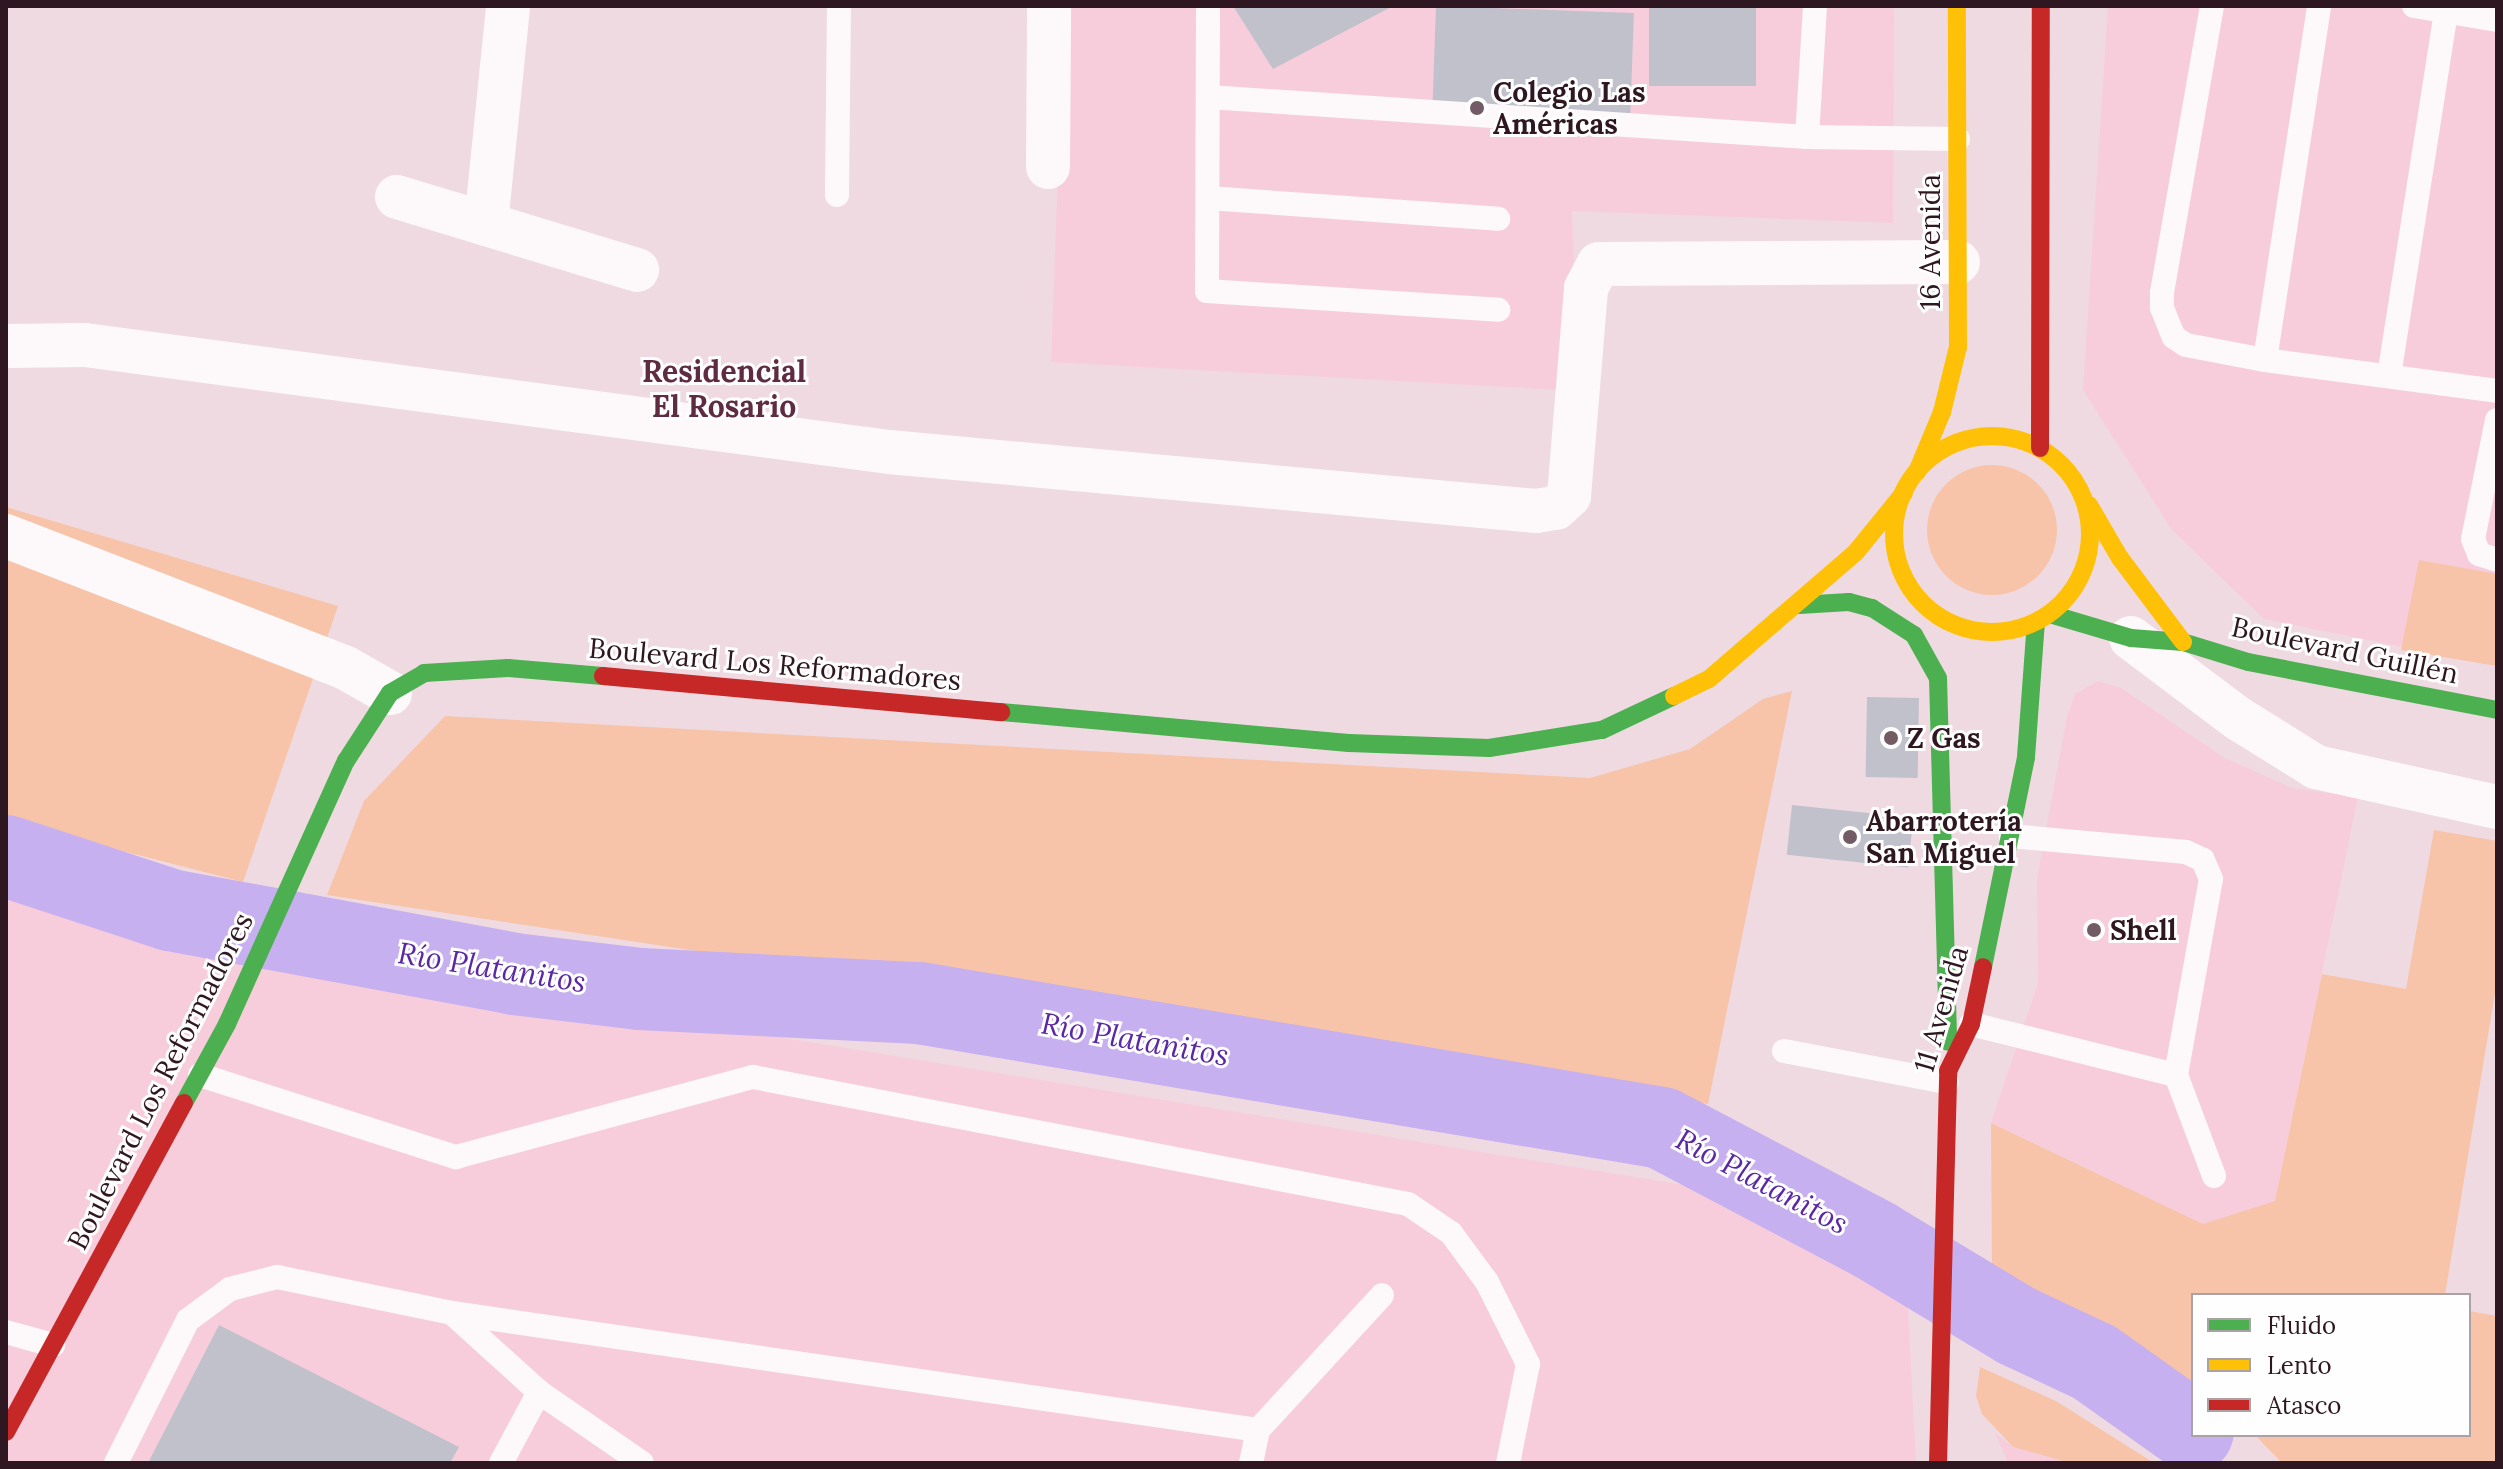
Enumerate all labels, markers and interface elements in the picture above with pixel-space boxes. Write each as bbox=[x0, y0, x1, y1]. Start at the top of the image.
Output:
place label: Colegio Las Américas bbox=[1493, 75, 1645, 141]
marker: Colegio Las Américas bbox=[1468, 99, 1486, 117]
street label: 16 Avenida bbox=[1913, 174, 1947, 310]
district label: Residencial El Rosario bbox=[642, 353, 806, 424]
street label: Boulevard Guillén bbox=[2229, 610, 2461, 690]
street label: Boulevard Los Reformadores bbox=[588, 631, 962, 697]
place label: Z Gas bbox=[1907, 721, 1981, 755]
marker: Z Gas bbox=[1882, 729, 1900, 747]
place label: Abarrotería San Miguel bbox=[1866, 804, 2022, 870]
marker: Abarrotería San Miguel bbox=[1841, 828, 1859, 846]
street label: Boulevard Los Reformadores bbox=[60, 907, 260, 1255]
place label: Shell bbox=[2110, 913, 2177, 947]
marker: Shell bbox=[2085, 921, 2103, 939]
water label: Río Platanitos bbox=[395, 934, 589, 1000]
street label: 11 Avenida bbox=[1907, 942, 1975, 1076]
water label: Río Platanitos bbox=[1038, 1005, 1232, 1073]
water label: Río Platanitos bbox=[1670, 1121, 1854, 1241]
legend bbox=[2191, 1293, 2471, 1437]
text: Fluido bbox=[2267, 1310, 2336, 1341]
text: Lento bbox=[2267, 1350, 2332, 1381]
text: Atasco bbox=[2267, 1390, 2341, 1421]

